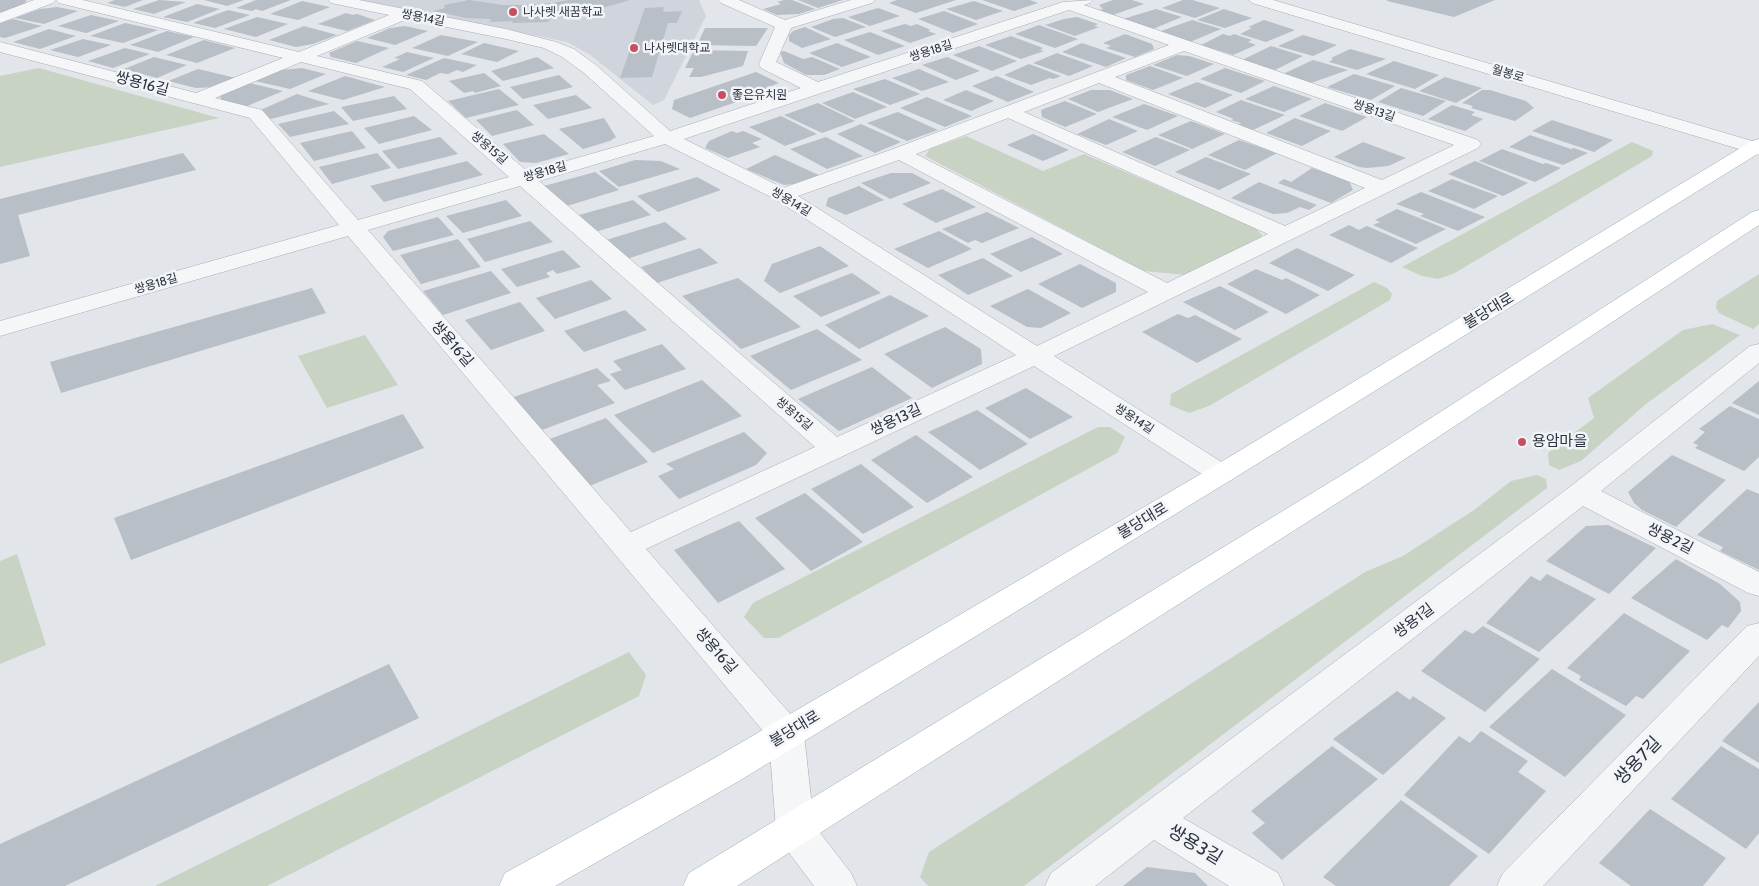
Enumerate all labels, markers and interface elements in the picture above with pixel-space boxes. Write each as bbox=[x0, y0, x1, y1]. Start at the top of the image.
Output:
place label: 나사렛 새꿈학교 bbox=[523, 5, 603, 19]
marker: 나사렛 새꿈학교 bbox=[507, 6, 519, 18]
street label: 쌍용14길 bbox=[400, 7, 446, 29]
street label: 쌍용18길 bbox=[908, 37, 954, 65]
place label: 나사렛대학교 bbox=[644, 41, 710, 55]
marker: 나사렛대학교 bbox=[628, 42, 640, 54]
street label: 월봉로 bbox=[1490, 63, 1526, 85]
street label: 쌍용16길 bbox=[113, 68, 171, 100]
place label: 좋은유치원 bbox=[732, 88, 787, 102]
marker: 좋은유치원 bbox=[716, 89, 728, 101]
street label: 쌍용13길 bbox=[1351, 97, 1397, 125]
street label: 쌍용15길 bbox=[468, 128, 510, 168]
street label: 쌍용18길 bbox=[522, 159, 568, 185]
street label: 쌍용14길 bbox=[768, 185, 814, 219]
street label: 쌍용18길 bbox=[133, 271, 179, 297]
street label: 불당대로 bbox=[1461, 289, 1517, 333]
street label: 쌍용16길 bbox=[427, 317, 477, 371]
street label: 쌍용15길 bbox=[773, 394, 815, 434]
street label: 쌍용13길 bbox=[868, 400, 924, 440]
street label: 쌍용14길 bbox=[1112, 401, 1156, 437]
place label: 용암마을 bbox=[1532, 433, 1587, 451]
marker: 용암마을 bbox=[1516, 436, 1528, 448]
street label: 불당대로 bbox=[1115, 499, 1171, 543]
street label: 쌍용2길 bbox=[1644, 520, 1696, 558]
street label: 쌍용1길 bbox=[1390, 600, 1438, 642]
street label: 쌍용16길 bbox=[691, 624, 741, 678]
street label: 불당대로 bbox=[767, 707, 823, 751]
street label: 쌍용7길 bbox=[1610, 732, 1666, 790]
street label: 쌍용3길 bbox=[1164, 820, 1226, 870]

